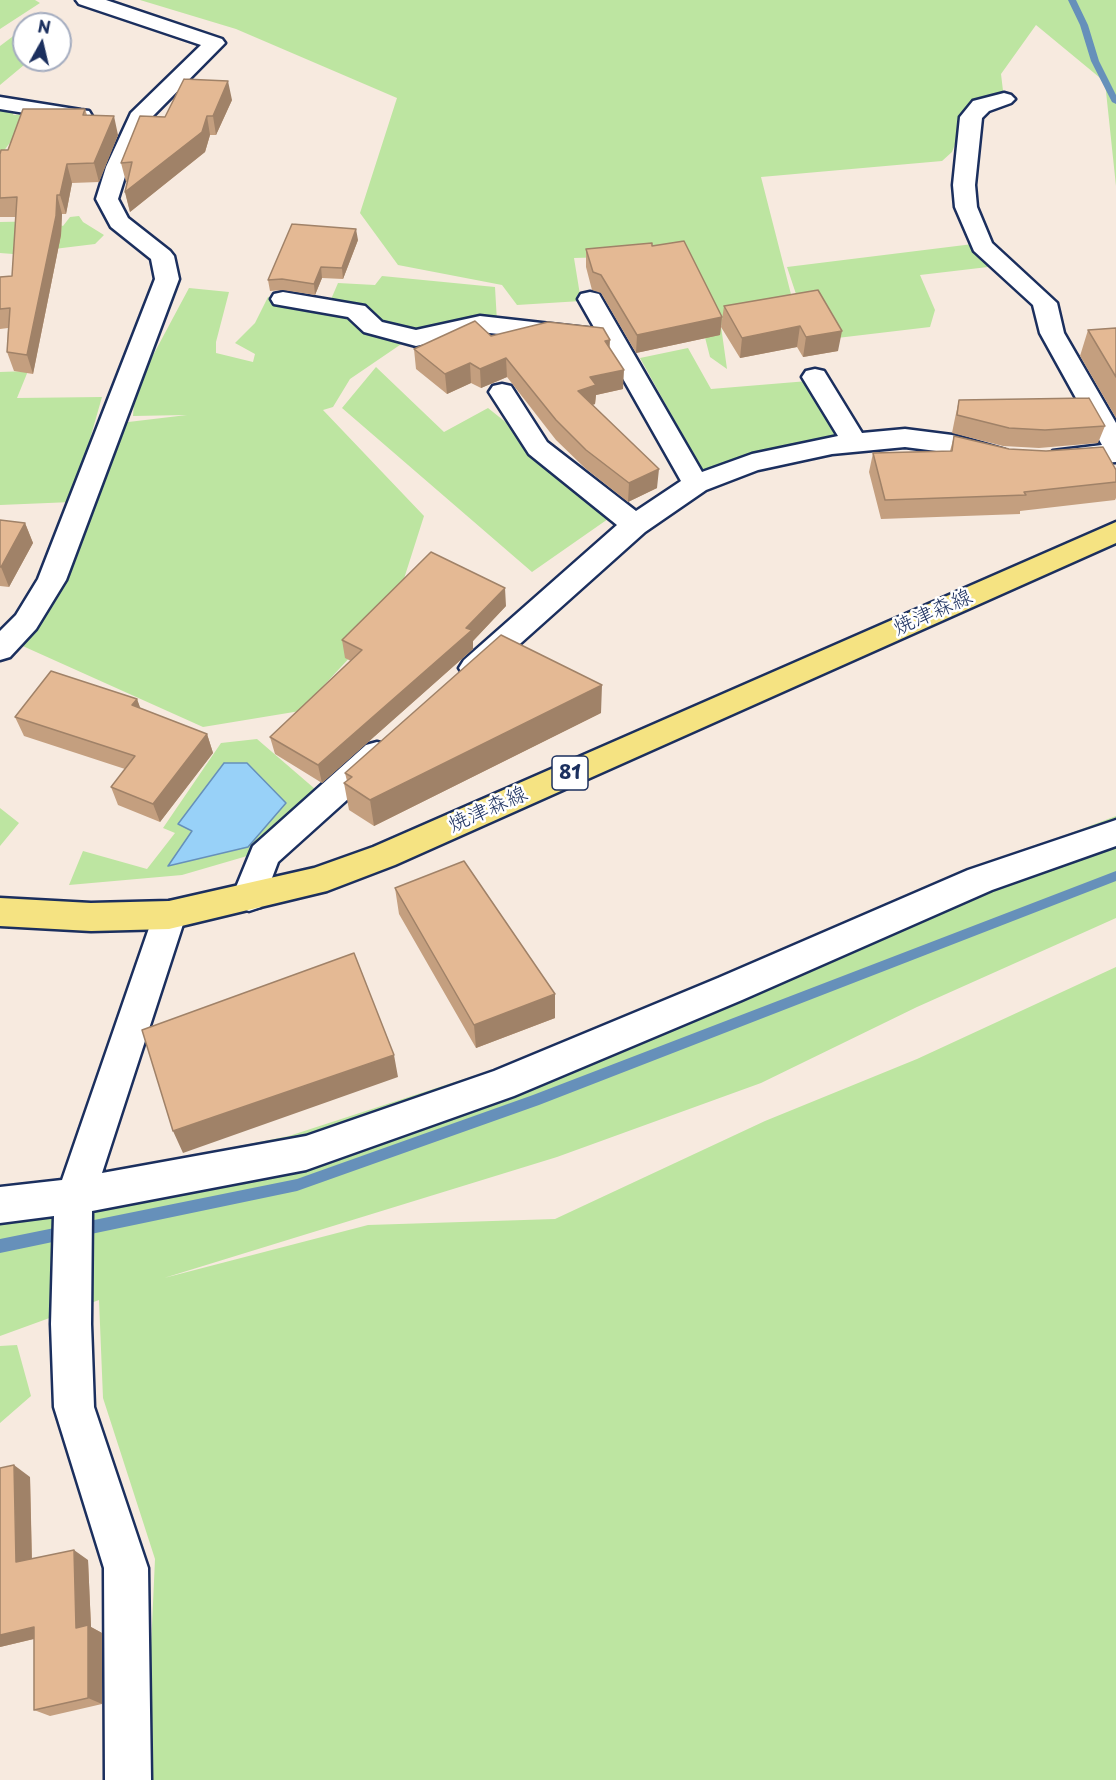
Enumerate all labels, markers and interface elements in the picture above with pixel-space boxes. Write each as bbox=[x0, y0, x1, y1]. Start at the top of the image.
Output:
north arrow bbox=[12, 12, 72, 72]
text: N bbox=[36, 13, 52, 39]
street label: 焼津森線 bbox=[890, 584, 976, 642]
road number: 81 bbox=[552, 756, 588, 790]
street label: 焼津森線 bbox=[445, 781, 531, 839]

